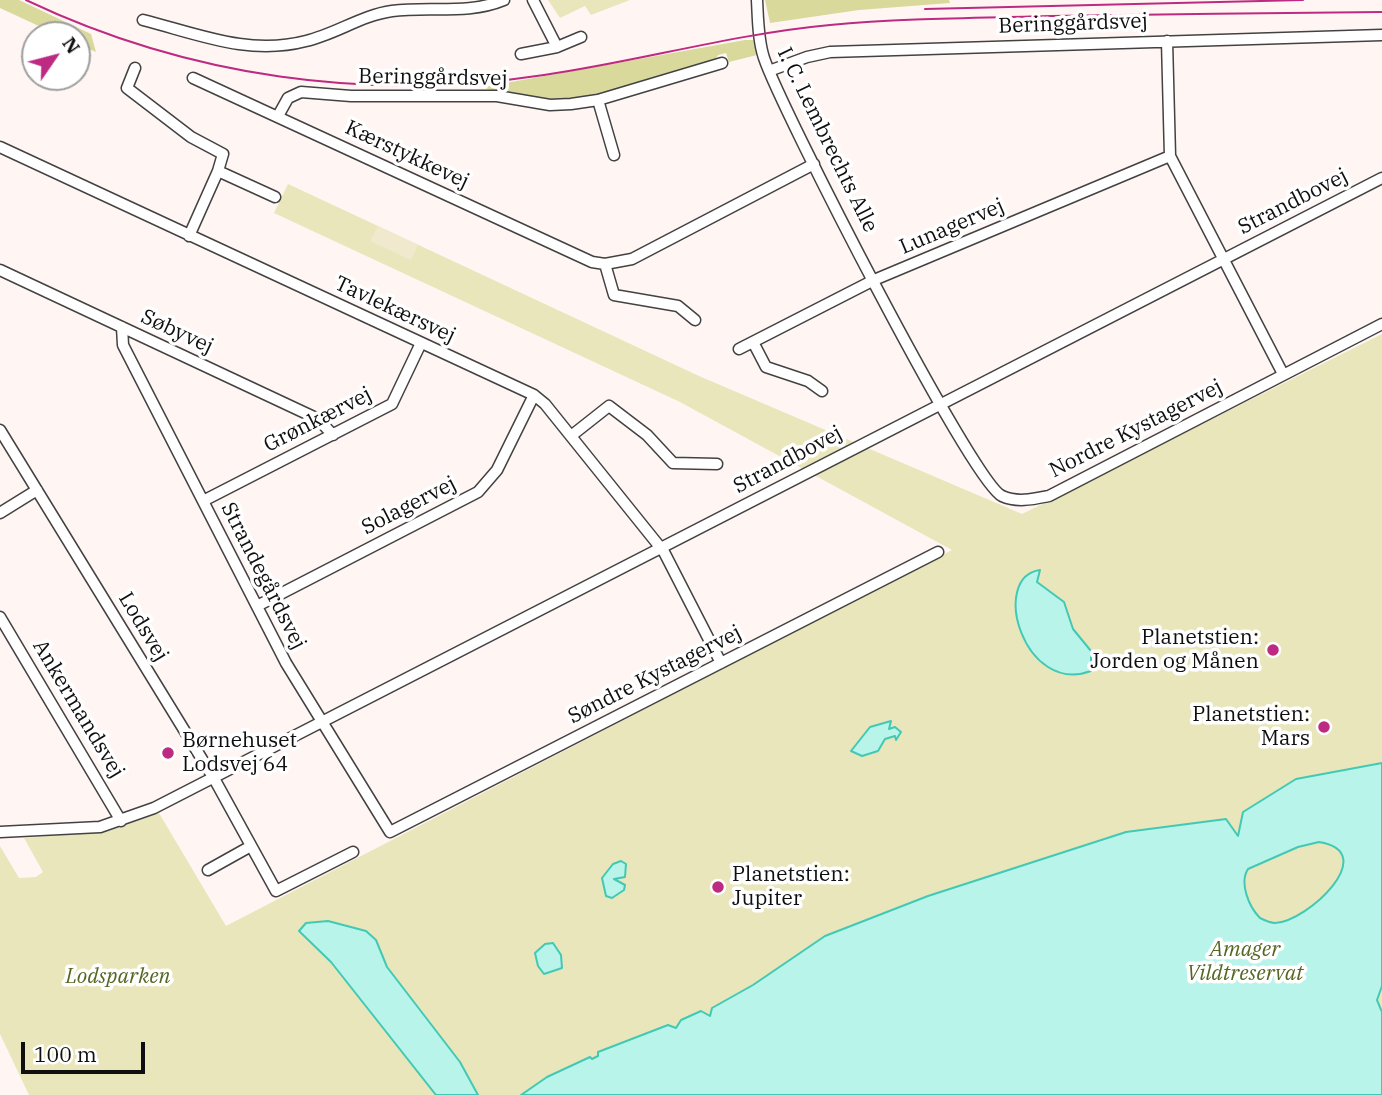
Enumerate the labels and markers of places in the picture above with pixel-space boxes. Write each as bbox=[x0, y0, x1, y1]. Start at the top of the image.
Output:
place label: Planetstien: Jorden og Månen bbox=[1090, 625, 1259, 675]
marker: Planetstien: Jorden og Månen bbox=[1265, 642, 1281, 658]
place label: Planetstien: Mars bbox=[1192, 702, 1310, 752]
marker: Planetstien: Mars bbox=[1316, 719, 1332, 735]
place label: Børnehuset Lodsvej 64 bbox=[182, 728, 297, 778]
marker: Børnehuset Lodsvej 64 bbox=[160, 745, 176, 761]
place label: Planetstien: Jupiter bbox=[732, 862, 850, 912]
marker: Planetstien: Jupiter bbox=[710, 879, 726, 895]

